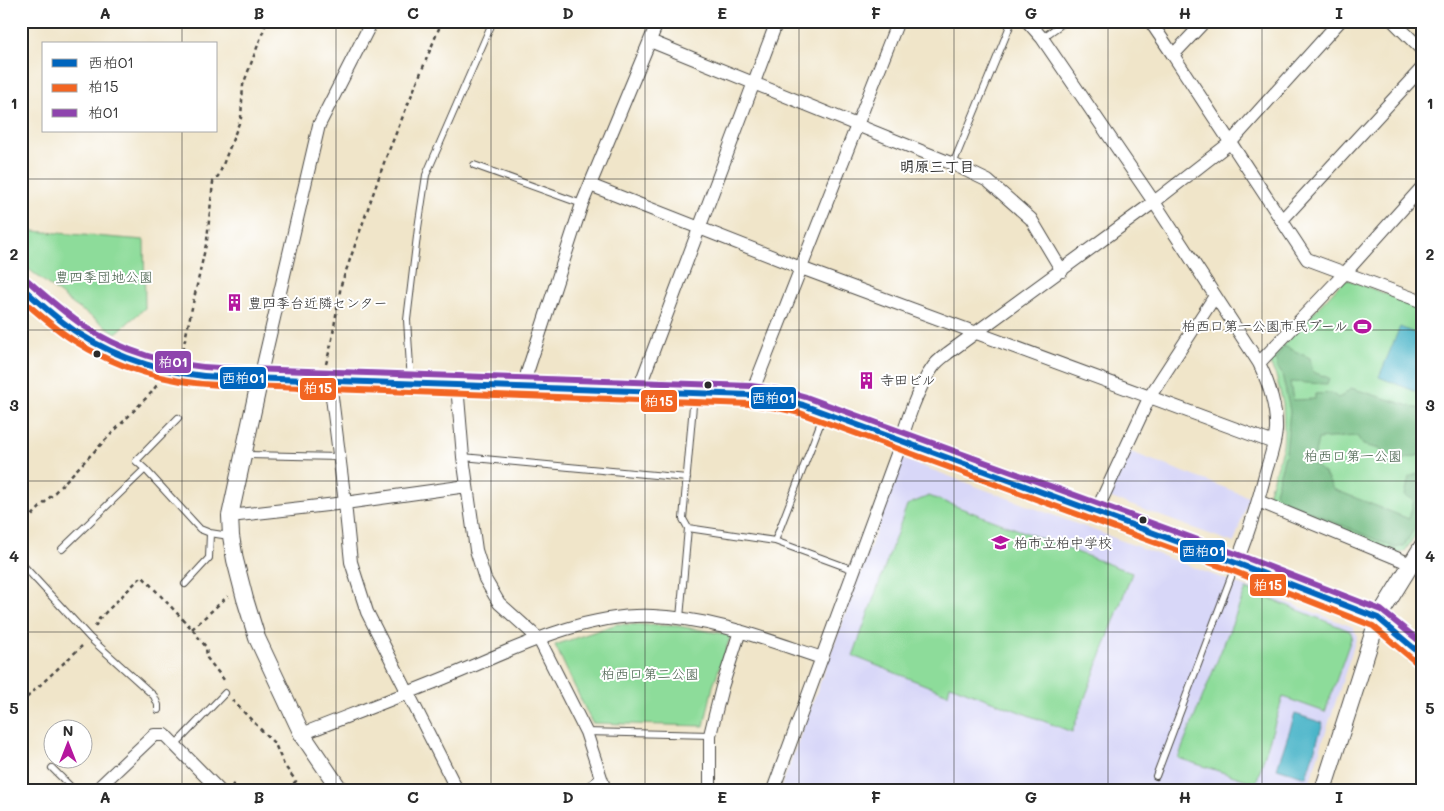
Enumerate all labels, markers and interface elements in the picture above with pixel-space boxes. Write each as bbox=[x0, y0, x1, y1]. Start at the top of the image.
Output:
text: A bbox=[99, 2, 111, 23]
text: B bbox=[254, 2, 264, 23]
text: C bbox=[407, 2, 419, 23]
text: D bbox=[562, 2, 574, 23]
text: E bbox=[717, 2, 727, 23]
text: F bbox=[871, 2, 881, 23]
text: G bbox=[1025, 2, 1037, 23]
text: H bbox=[1179, 2, 1191, 23]
text: I bbox=[1335, 2, 1343, 23]
legend bbox=[42, 42, 218, 132]
text: 西柏01 bbox=[88, 52, 134, 72]
text: 柏15 bbox=[88, 76, 118, 96]
text: 1 bbox=[10, 92, 18, 113]
text: 1 bbox=[1426, 92, 1434, 113]
text: 柏01 bbox=[88, 102, 119, 122]
district label: 明原三丁目 bbox=[899, 156, 975, 176]
text: 2 bbox=[10, 243, 19, 264]
text: 2 bbox=[1426, 243, 1435, 264]
park label: 豊四季団地公園 bbox=[55, 267, 153, 286]
building icon: 豊四季台近隣センター bbox=[224, 293, 244, 313]
place label: 豊四季台近隣センター bbox=[248, 293, 387, 312]
place label: 柏西口第一公園市民プール bbox=[1182, 316, 1348, 335]
sports icon: 柏西口第一公園市民プール bbox=[1352, 316, 1372, 336]
unlabelled marker bbox=[92, 349, 102, 359]
line badge: 柏01 bbox=[154, 350, 192, 374]
text: 柏01 bbox=[158, 352, 188, 371]
line badge: 西柏01 bbox=[219, 366, 267, 390]
text: 西柏01 bbox=[221, 368, 265, 387]
building icon: 寺田ビル bbox=[856, 370, 876, 390]
place label: 寺田ビル bbox=[880, 370, 936, 389]
line badge: 柏15 bbox=[299, 377, 337, 401]
text: 柏15 bbox=[304, 378, 332, 397]
unlabelled marker bbox=[703, 380, 713, 390]
line badge: 西柏01 bbox=[750, 386, 797, 410]
text: 西柏01 bbox=[751, 388, 795, 407]
line badge: 柏15 bbox=[640, 389, 678, 413]
text: 柏15 bbox=[645, 391, 673, 410]
text: 3 bbox=[9, 394, 19, 415]
text: 3 bbox=[1425, 394, 1435, 415]
park label: 柏西口第一公園 bbox=[1304, 446, 1402, 465]
unlabelled marker bbox=[1138, 515, 1148, 525]
school or university icon: 柏市立柏中学校 bbox=[990, 533, 1010, 553]
place label: 柏市立柏中学校 bbox=[1014, 533, 1112, 552]
line badge: 西柏01 bbox=[1179, 539, 1226, 563]
text: 西柏01 bbox=[1181, 541, 1225, 560]
text: 4 bbox=[9, 545, 19, 566]
text: 4 bbox=[1425, 545, 1435, 566]
line badge: 柏15 bbox=[1249, 573, 1287, 597]
text: 柏15 bbox=[1254, 575, 1282, 594]
park label: 柏西口第二公園 bbox=[601, 664, 699, 683]
text: 5 bbox=[9, 697, 19, 718]
text: 5 bbox=[1425, 697, 1435, 718]
north arrow bbox=[42, 718, 92, 768]
text: N bbox=[63, 721, 73, 740]
text: A bbox=[99, 786, 111, 807]
text: B bbox=[254, 786, 264, 807]
text: C bbox=[407, 786, 419, 807]
text: D bbox=[562, 786, 574, 807]
text: E bbox=[717, 786, 727, 807]
text: F bbox=[871, 786, 881, 807]
text: G bbox=[1025, 786, 1037, 807]
text: H bbox=[1179, 786, 1191, 807]
text: I bbox=[1335, 786, 1343, 807]

